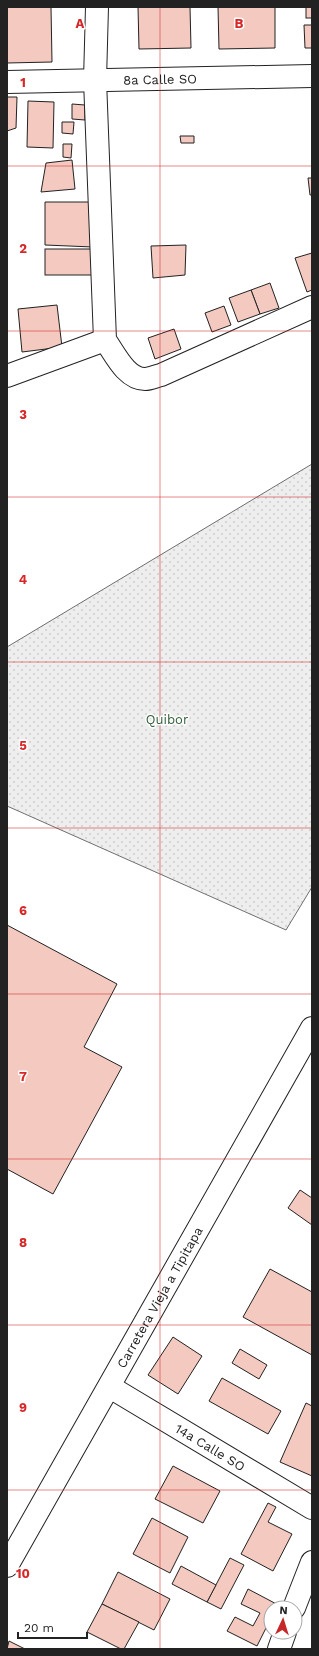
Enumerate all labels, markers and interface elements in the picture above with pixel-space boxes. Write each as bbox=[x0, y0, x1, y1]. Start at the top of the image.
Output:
text: A bbox=[76, 16, 85, 31]
text: B bbox=[235, 16, 244, 31]
street label: 8a Calle SO bbox=[123, 71, 197, 87]
text: 1 bbox=[20, 75, 26, 90]
text: 2 bbox=[19, 241, 27, 256]
text: 3 bbox=[19, 407, 27, 422]
text: 4 bbox=[19, 572, 28, 587]
park label: Quibor bbox=[146, 712, 188, 727]
text: 5 bbox=[19, 738, 27, 753]
text: 6 bbox=[19, 903, 27, 918]
text: 7 bbox=[19, 1069, 27, 1084]
street label: Carretera Vieja a Tipitapa bbox=[113, 1223, 206, 1370]
text: 8 bbox=[19, 1235, 27, 1250]
text: 9 bbox=[19, 1400, 27, 1415]
street label: 14a Calle SO bbox=[173, 1420, 248, 1474]
text: 10 bbox=[16, 1566, 30, 1581]
north arrow bbox=[263, 1600, 303, 1640]
text: N bbox=[279, 1604, 288, 1617]
scale bar bbox=[18, 1614, 87, 1640]
text: 20 m bbox=[24, 1621, 54, 1635]

